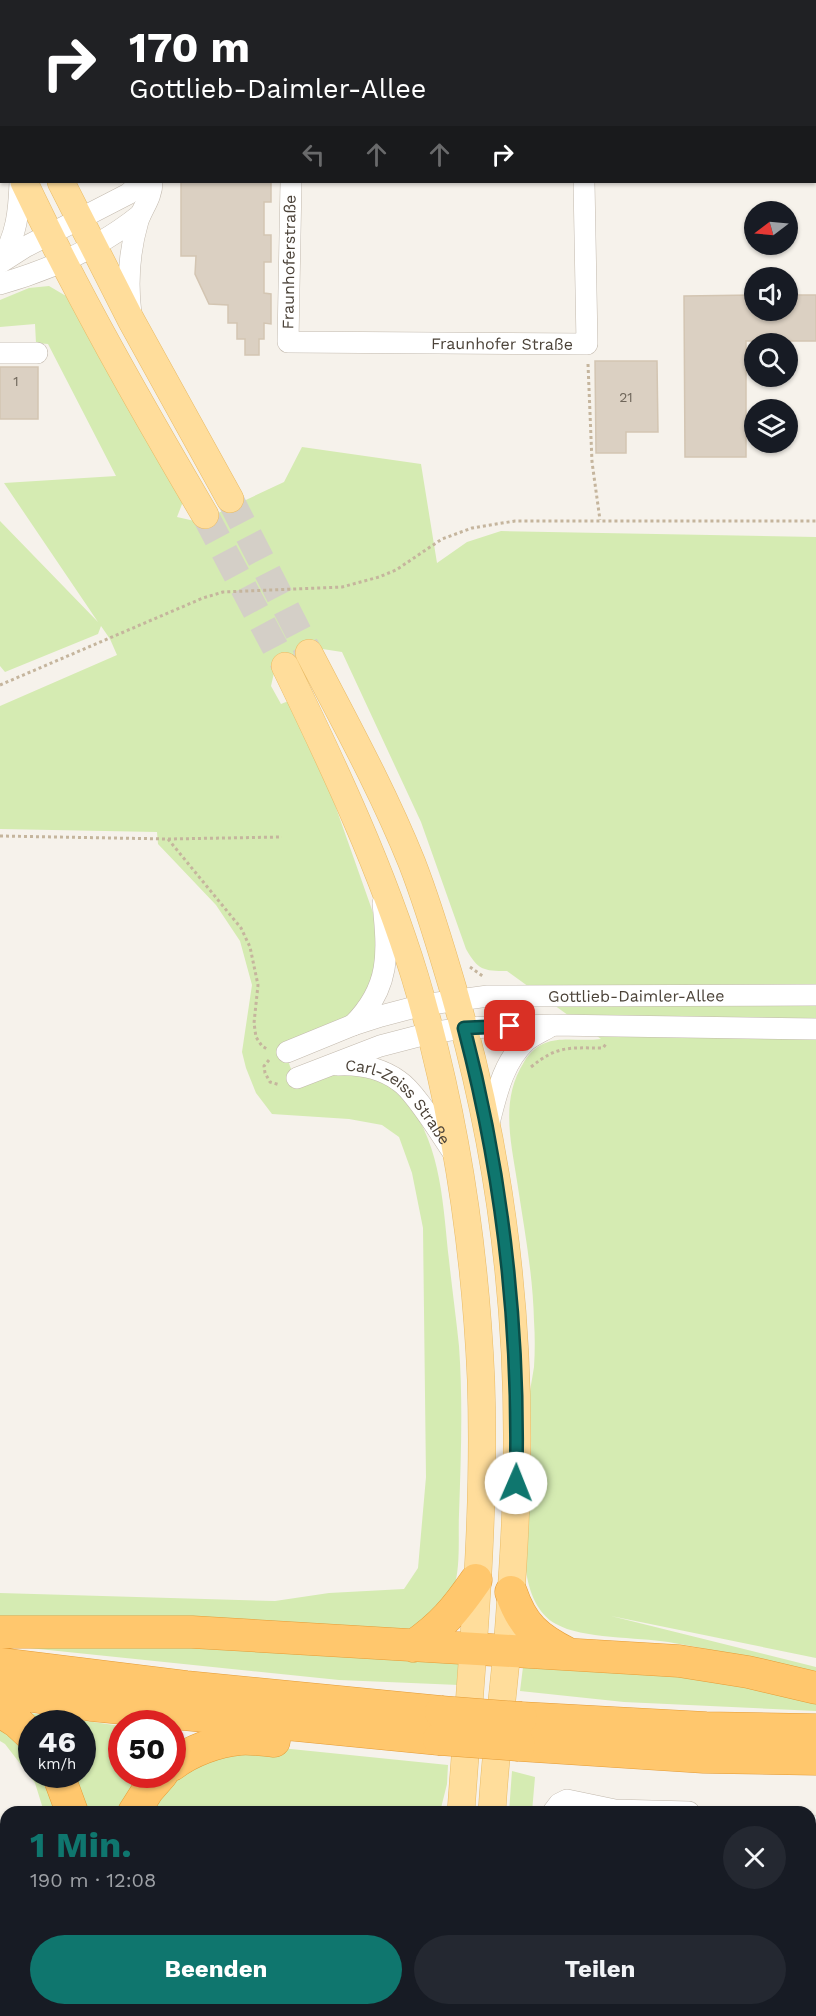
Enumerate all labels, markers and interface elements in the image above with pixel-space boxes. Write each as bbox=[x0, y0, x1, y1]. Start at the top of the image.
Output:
text: 170 m bbox=[129, 23, 250, 72]
icon: right bbox=[30, 24, 108, 102]
text: Gottlieb-Daimler-Allee bbox=[129, 73, 426, 105]
icon: left bbox=[297, 138, 330, 171]
icon: ahead bbox=[360, 138, 393, 171]
icon: ahead bbox=[423, 138, 456, 171]
icon: right bbox=[486, 138, 519, 171]
street label: Fraunhoferstraße bbox=[278, 194, 300, 330]
north arrow bbox=[744, 201, 798, 255]
map controls bbox=[744, 201, 798, 453]
button: sound bbox=[744, 267, 798, 321]
street label: Fraunhofer Straße bbox=[431, 333, 573, 353]
button: search bbox=[744, 333, 798, 387]
house number: 1 bbox=[13, 373, 19, 389]
house number: 21 bbox=[619, 389, 633, 405]
button: layers bbox=[744, 399, 798, 453]
street label: Gottlieb-Daimler-Allee bbox=[548, 986, 724, 1005]
pin bbox=[484, 1000, 535, 1051]
icon: arrive bbox=[493, 1009, 526, 1042]
street label: Carl-Zeiss Straße bbox=[345, 1055, 455, 1148]
position arrow bbox=[484, 1451, 548, 1515]
speed limit sign: 50 bbox=[108, 1710, 186, 1788]
text: 46 bbox=[38, 1724, 76, 1759]
text: km/h bbox=[38, 1755, 76, 1773]
text: 1 Min. bbox=[30, 1824, 132, 1866]
button: close bbox=[723, 1826, 786, 1889]
text: 190 m · 12:08 bbox=[30, 1868, 156, 1892]
button: Beenden bbox=[30, 1935, 402, 2004]
button: Teilen bbox=[414, 1935, 786, 2004]

